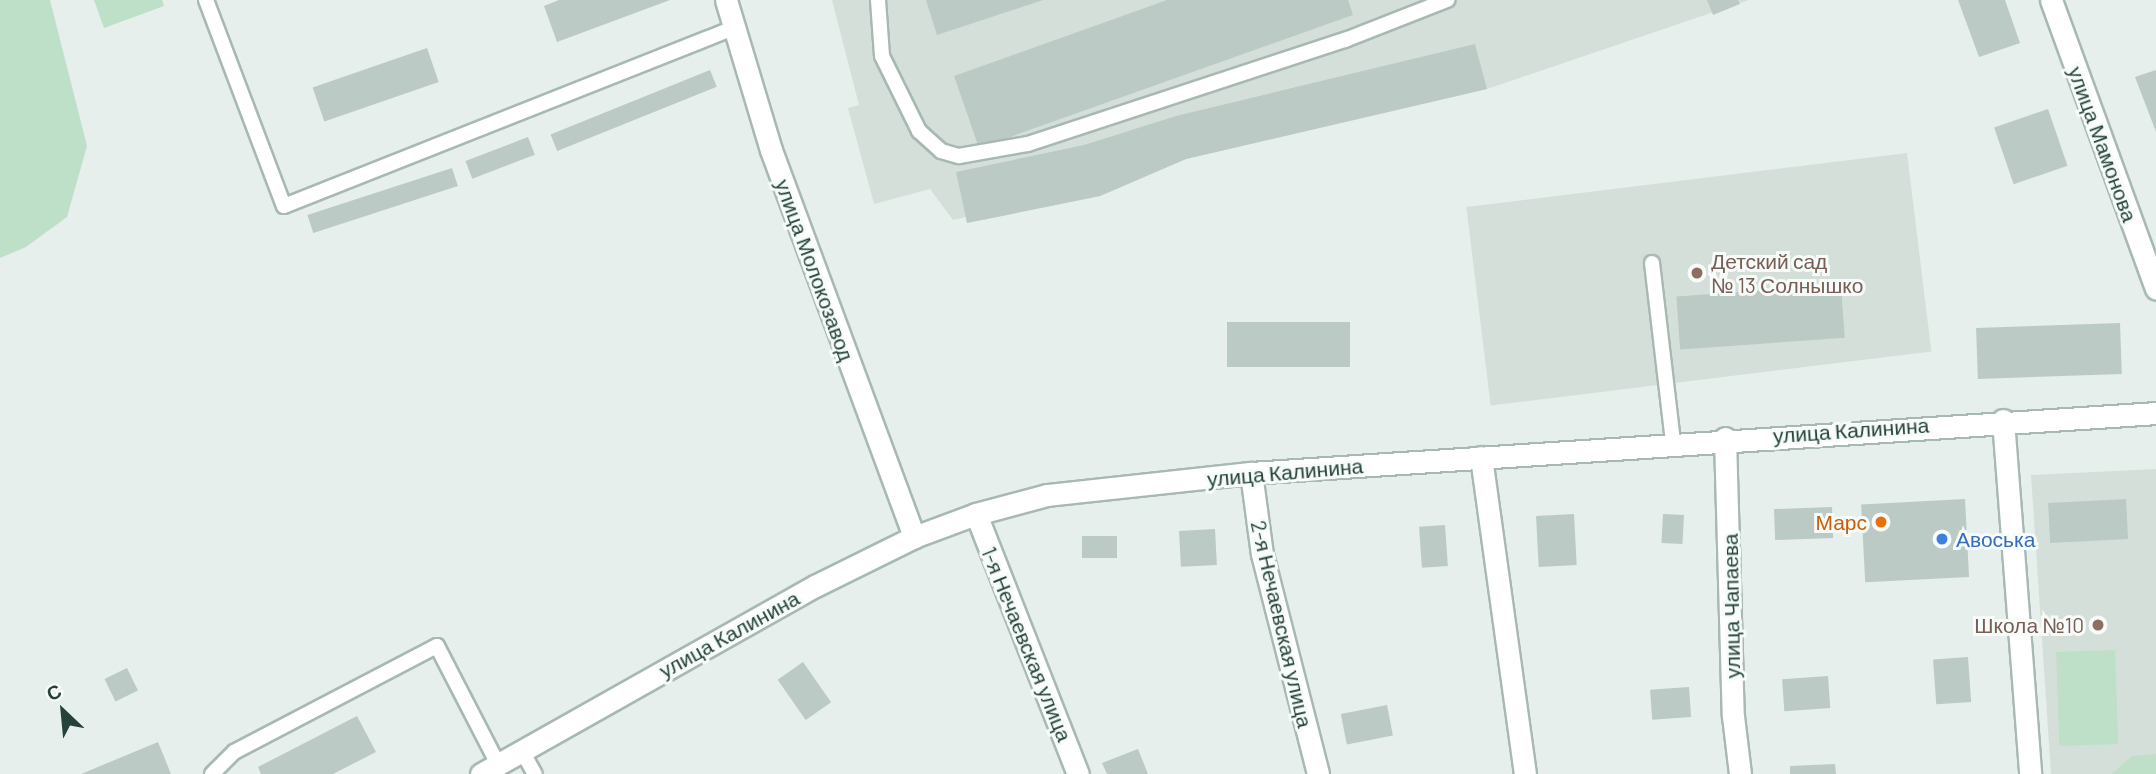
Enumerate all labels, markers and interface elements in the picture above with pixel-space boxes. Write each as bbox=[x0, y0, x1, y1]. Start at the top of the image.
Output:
street label: улица Мамонова bbox=[2063, 63, 2143, 225]
street label: улица Молокозавод bbox=[770, 176, 860, 364]
place label: Детский сад № 13 Солнышко bbox=[1711, 248, 1863, 298]
marker: Детский сад № 13 Солнышко bbox=[1689, 265, 1705, 281]
street label: улица Калинина bbox=[1772, 412, 1930, 448]
street label: улица Калинина bbox=[1206, 453, 1364, 491]
place label: Марс bbox=[1815, 509, 1867, 535]
marker: Марс bbox=[1873, 514, 1889, 530]
street label: 2-я Нечаевская улица bbox=[1246, 518, 1318, 730]
place label: Авоська bbox=[1956, 526, 2035, 552]
marker: Авоська bbox=[1934, 531, 1950, 547]
street label: улица Чапаева bbox=[1717, 533, 1745, 679]
street label: 1-я Нечаевская улица bbox=[976, 543, 1078, 745]
street label: улица Калинина bbox=[654, 585, 804, 683]
place label: Школа №10 bbox=[1974, 612, 2084, 638]
marker: Школа №10 bbox=[2090, 617, 2106, 633]
north arrow bbox=[28, 676, 98, 746]
text: С bbox=[42, 678, 65, 705]

